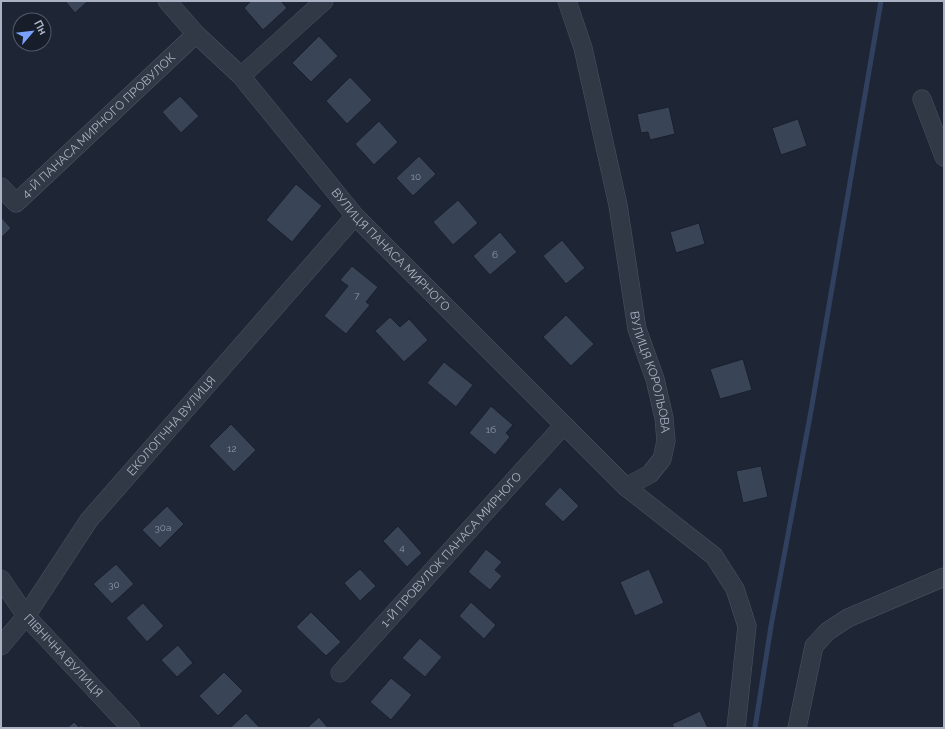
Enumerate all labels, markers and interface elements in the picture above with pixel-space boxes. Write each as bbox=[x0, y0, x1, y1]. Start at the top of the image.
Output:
north arrow bbox=[12, 12, 52, 52]
text: Пн bbox=[31, 18, 50, 37]
street label: 4-Й ПАНАСА МИРНОГО ПРОВУЛОК bbox=[19, 50, 178, 201]
house number: 10 bbox=[411, 171, 421, 182]
street label: ВУЛИЦЯ ПАНАСА МИРНОГО bbox=[328, 185, 453, 314]
house number: 6 bbox=[492, 249, 498, 260]
house number: 7 bbox=[354, 290, 360, 301]
street label: ВУЛИЦЯ КОРОЛЬОВА bbox=[627, 310, 672, 434]
street label: ЕКОЛОГІЧНА ВУЛИЦЯ bbox=[124, 373, 219, 478]
house number: 1б bbox=[486, 424, 496, 435]
house number: 12 bbox=[227, 443, 237, 454]
street label: 1-Й ПРОВУЛОК ПАНАСА МИРНОГО bbox=[378, 470, 525, 630]
house number: 30а bbox=[155, 522, 171, 533]
house number: 4 bbox=[399, 542, 405, 553]
house number: 30 bbox=[108, 579, 120, 590]
street label: ПІВНІЧНА ВУЛИЦЯ bbox=[21, 611, 105, 700]

